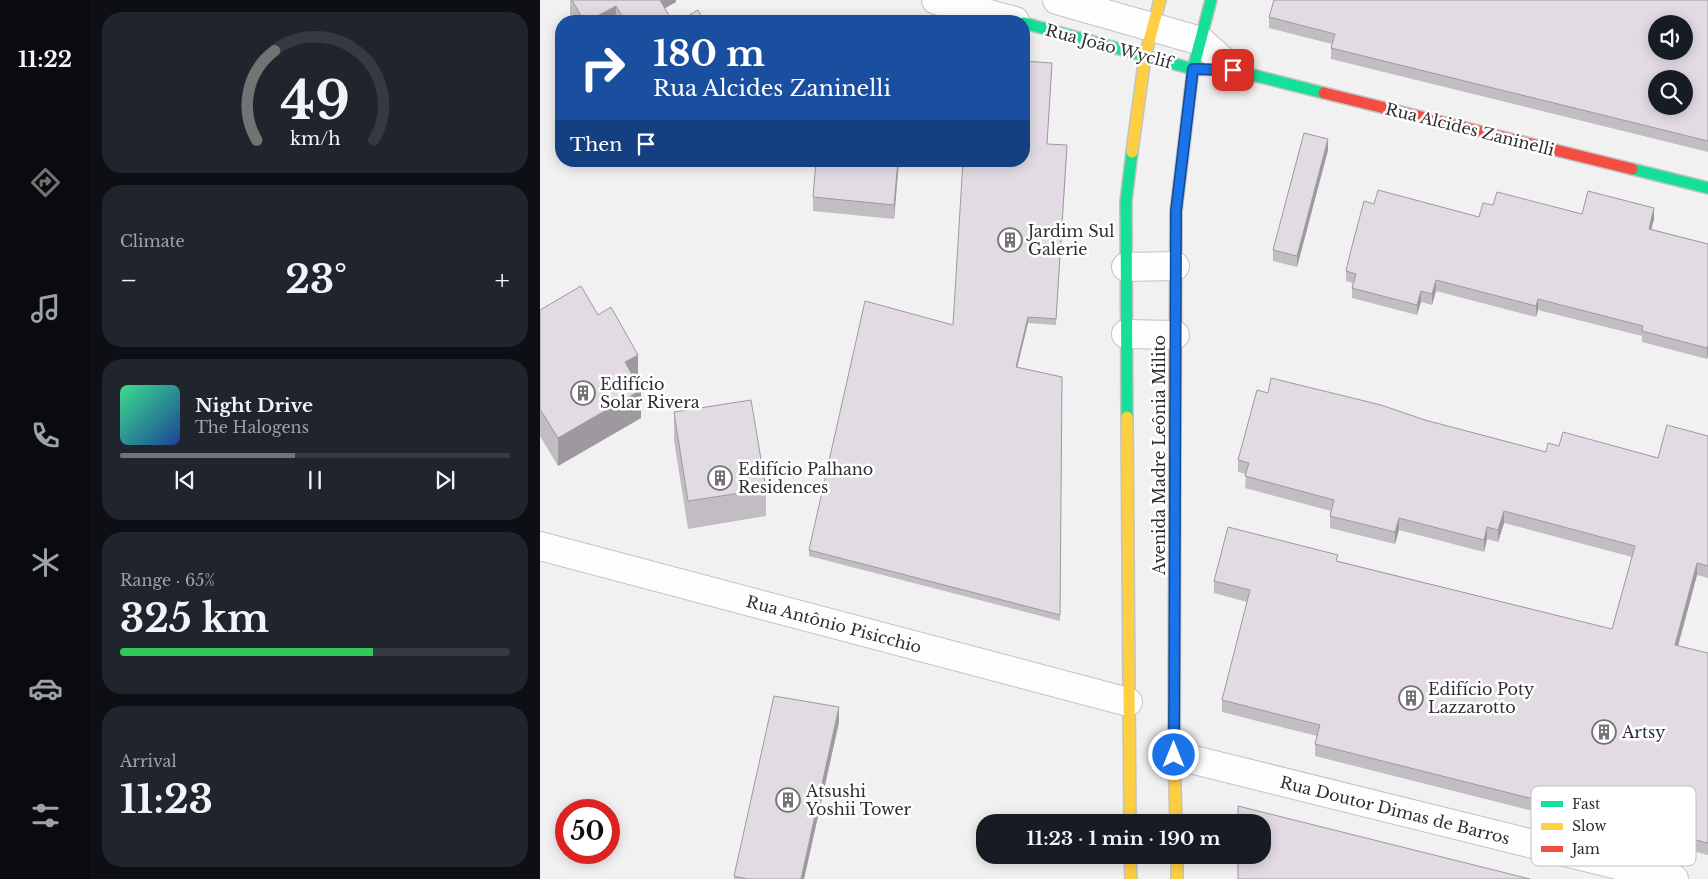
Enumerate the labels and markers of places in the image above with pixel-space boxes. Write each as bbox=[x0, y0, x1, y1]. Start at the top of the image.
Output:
pin bbox=[1212, 49, 1254, 91]
place label: Jardim Sul Galerie bbox=[1026, 221, 1114, 259]
building icon: Jardim Sul Galerie bbox=[997, 227, 1023, 253]
place label: Edifício Solar Rivera bbox=[600, 374, 700, 412]
building icon: Edifício Solar Rivera bbox=[570, 380, 596, 406]
place label: Edifício Palhano Residences bbox=[738, 459, 873, 497]
building icon: Edifício Palhano Residences bbox=[707, 465, 733, 491]
place label: Edifício Poty Lazzarotto bbox=[1428, 679, 1535, 717]
building icon: Edifício Poty Lazzarotto bbox=[1398, 685, 1424, 711]
building icon: Artsy bbox=[1591, 719, 1617, 745]
place label: Artsy bbox=[1621, 722, 1666, 742]
place label: Atsushi Yoshii Tower bbox=[805, 781, 912, 819]
building icon: Atsushi Yoshii Tower bbox=[775, 787, 801, 813]

